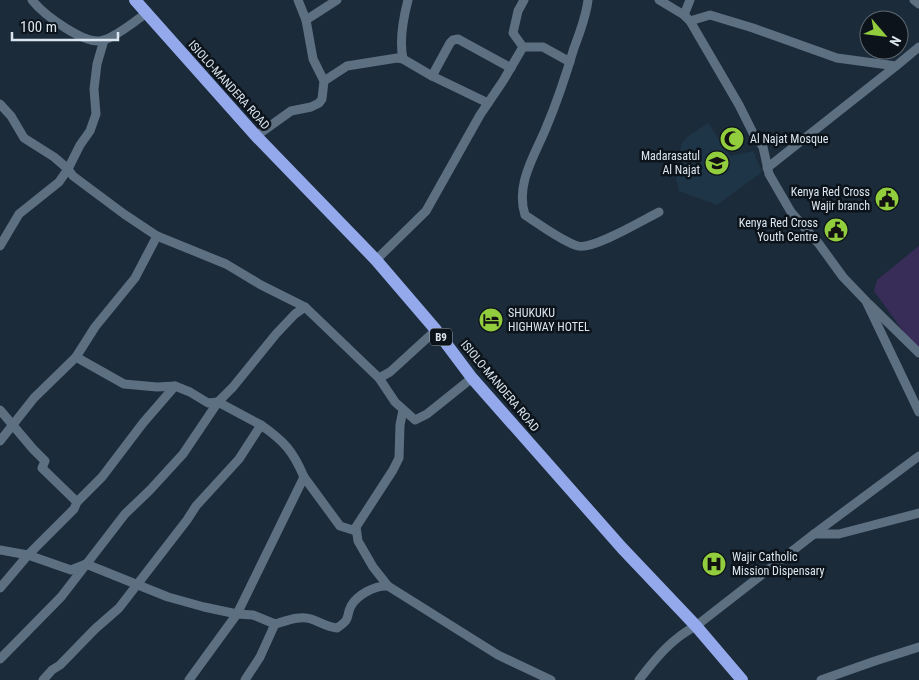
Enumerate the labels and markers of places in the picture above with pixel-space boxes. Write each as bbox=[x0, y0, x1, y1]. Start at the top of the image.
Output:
mosque icon: Al Najat Mosque bbox=[719, 126, 745, 152]
place label: Al Najat Mosque bbox=[750, 132, 829, 146]
place label: Madarasatul Al Najat bbox=[641, 149, 700, 177]
school or university icon: Madarasatul Al Najat bbox=[704, 150, 730, 176]
place label: Kenya Red Cross Wajir branch bbox=[791, 185, 870, 213]
public building icon: Kenya Red Cross Wajir branch bbox=[874, 186, 900, 212]
place label: Kenya Red Cross Youth Centre bbox=[739, 216, 818, 244]
public building icon: Kenya Red Cross Youth Centre bbox=[823, 217, 849, 243]
place label: SHUKUKU HIGHWAY HOTEL bbox=[508, 306, 590, 334]
hotel icon: SHUKUKU HIGHWAY HOTEL bbox=[478, 307, 504, 333]
place label: Wajir Catholic Mission Dispensary bbox=[732, 550, 825, 578]
hospital icon: Wajir Catholic Mission Dispensary bbox=[701, 551, 727, 577]

